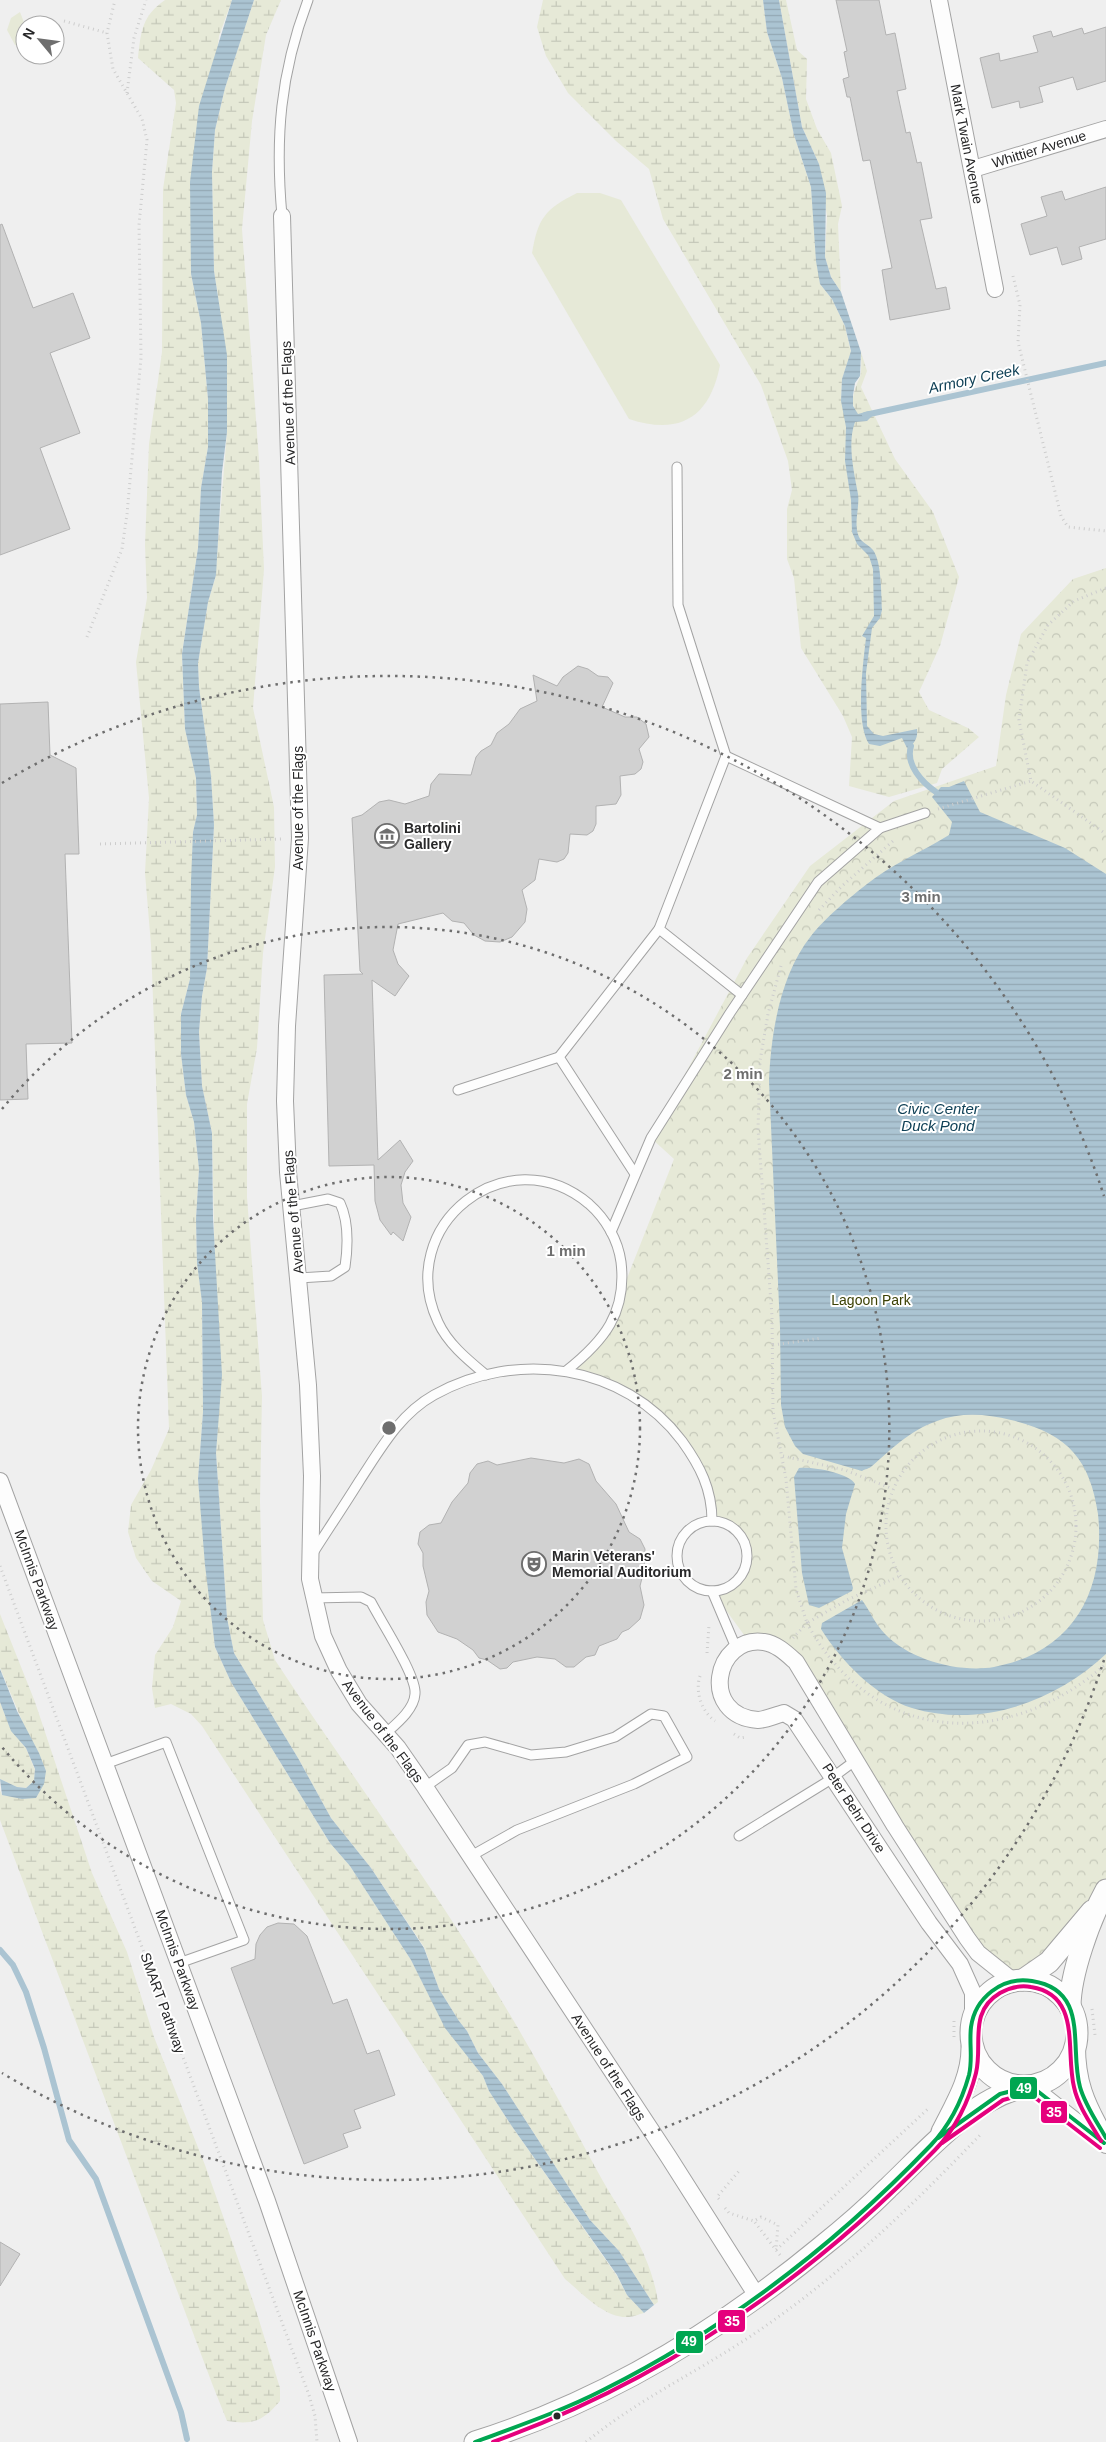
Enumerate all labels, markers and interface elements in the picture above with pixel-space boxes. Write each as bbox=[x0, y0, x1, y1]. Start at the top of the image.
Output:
north arrow bbox=[15, 15, 65, 65]
text: N bbox=[19, 25, 38, 42]
street label: Mark Twain Avenue bbox=[948, 83, 987, 205]
street label: Whittier Avenue bbox=[990, 127, 1088, 171]
street label: Avenue of the Flags bbox=[278, 341, 298, 465]
water label: Armory Creek bbox=[926, 360, 1022, 397]
street label: Avenue of the Flags bbox=[290, 746, 306, 870]
place label: Bartolini Gallery bbox=[404, 820, 461, 852]
museum icon: Bartolini Gallery bbox=[374, 823, 400, 849]
text: 3 min bbox=[901, 888, 941, 905]
text: 2 min bbox=[723, 1065, 763, 1082]
water label: Civic Center Duck Pond bbox=[897, 1100, 980, 1134]
street label: Avenue of the Flags bbox=[280, 1149, 306, 1275]
text: 1 min bbox=[546, 1242, 586, 1259]
park label: Lagoon Park bbox=[831, 1292, 912, 1308]
centre of rings bbox=[380, 1419, 398, 1437]
street label: McInnis Parkway bbox=[11, 1528, 63, 1632]
place label: Marin Veterans' Memorial Auditorium bbox=[552, 1548, 692, 1580]
theatre icon: Marin Veterans' Memorial Auditorium bbox=[521, 1551, 547, 1577]
street label: Avenue of the Flags bbox=[339, 1677, 427, 1785]
street label: Peter Behr Drive bbox=[819, 1760, 889, 1856]
street label: McInnis Parkway bbox=[152, 1908, 204, 2012]
street label: SMART Pathway bbox=[137, 1950, 189, 2056]
street label: Avenue of the Flags bbox=[568, 2011, 650, 2123]
line badge: 49 bbox=[1009, 2076, 1038, 2100]
text: 49 bbox=[1016, 2080, 1032, 2096]
line badge: 35 bbox=[1040, 2100, 1068, 2124]
text: 35 bbox=[1046, 2104, 1062, 2120]
street label: McInnis Parkway bbox=[290, 2288, 340, 2394]
line badge: 35 bbox=[717, 2309, 746, 2333]
text: 35 bbox=[724, 2313, 740, 2329]
line badge: 49 bbox=[675, 2330, 704, 2354]
text: 49 bbox=[681, 2333, 697, 2349]
unlabelled marker bbox=[552, 2411, 562, 2421]

